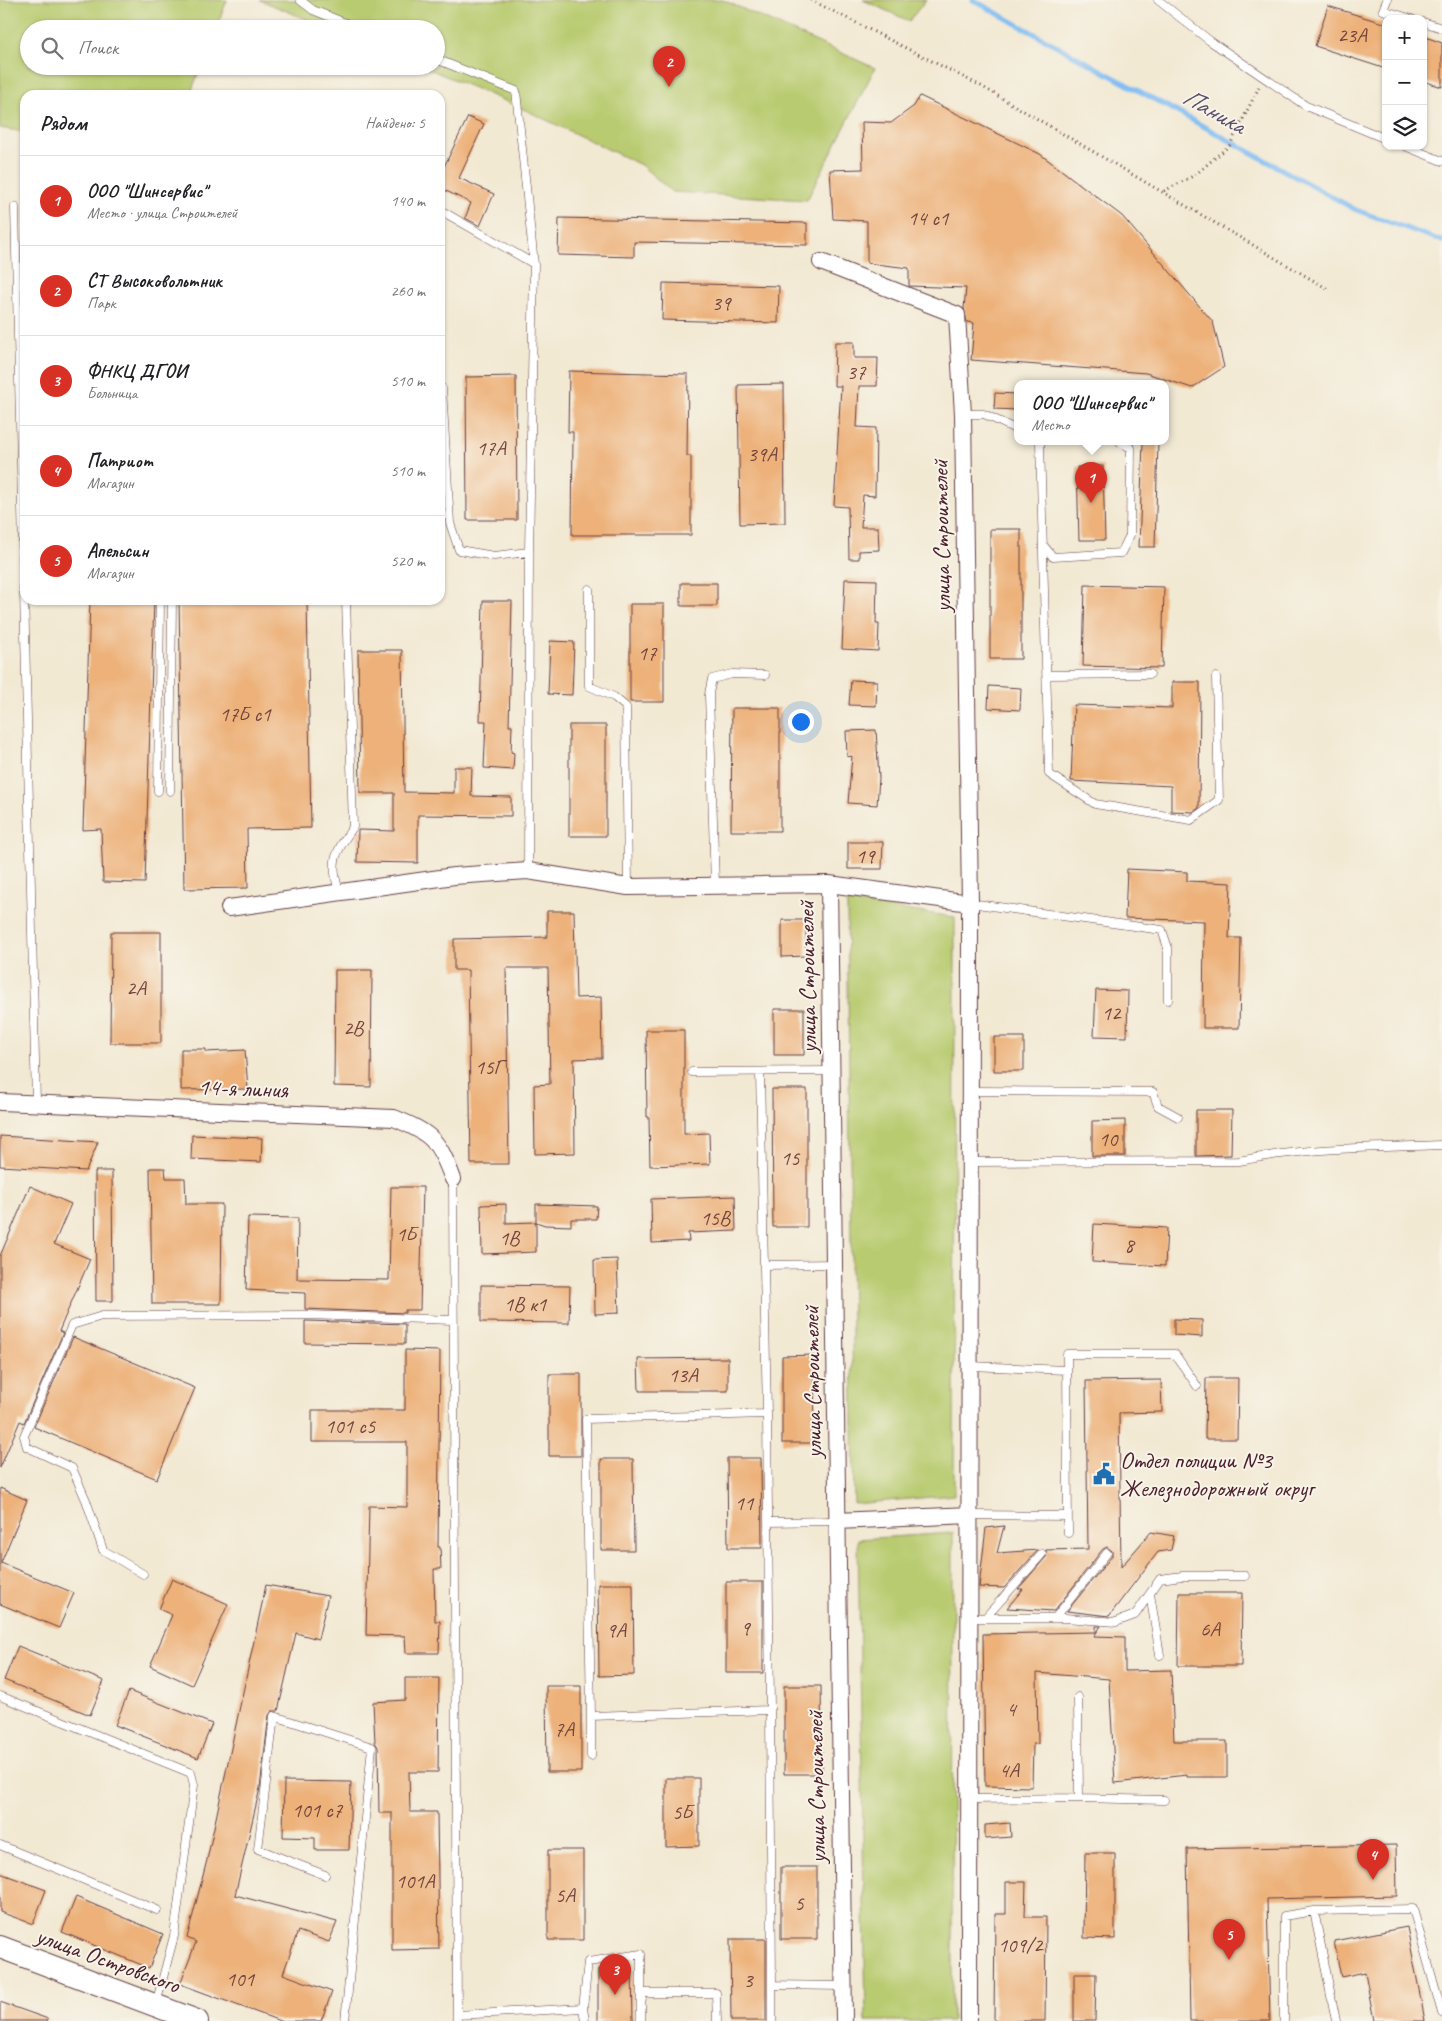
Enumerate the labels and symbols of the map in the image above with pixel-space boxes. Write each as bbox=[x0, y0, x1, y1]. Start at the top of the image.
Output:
house number: 23А bbox=[1337, 22, 1368, 48]
pin: 2 bbox=[653, 46, 685, 87]
water label: Паника bbox=[1177, 81, 1253, 143]
house number: 14 с1 bbox=[908, 205, 950, 231]
house number: 39 bbox=[712, 290, 732, 316]
house number: 37 bbox=[847, 359, 867, 385]
house number: 17А bbox=[476, 435, 507, 461]
house number: 39А bbox=[747, 441, 778, 467]
street label: улица Строителей bbox=[925, 457, 957, 615]
pin: 1 bbox=[1075, 462, 1107, 503]
house number: 17 bbox=[638, 640, 658, 666]
house number: 17Б с1 bbox=[219, 701, 272, 727]
your location bbox=[788, 709, 814, 735]
house number: 19 bbox=[856, 843, 876, 869]
street label: улица Строителей bbox=[791, 898, 823, 1056]
house number: 2А bbox=[126, 975, 147, 1001]
house number: 12 bbox=[1102, 1000, 1122, 1026]
house number: 2В bbox=[343, 1015, 365, 1041]
house number: 15Г bbox=[475, 1054, 508, 1080]
street label: 14-я линия bbox=[198, 1071, 290, 1105]
house number: 10 bbox=[1099, 1126, 1119, 1152]
house number: 15 bbox=[781, 1145, 801, 1171]
house number: 15В bbox=[700, 1205, 732, 1231]
house number: 1Б bbox=[396, 1221, 419, 1247]
house number: 1В bbox=[499, 1225, 521, 1251]
house number: 8 bbox=[1124, 1232, 1136, 1258]
house number: 1В к1 bbox=[504, 1291, 548, 1317]
street label: улица Строителей bbox=[796, 1303, 828, 1461]
house number: 13А bbox=[668, 1362, 699, 1388]
house number: 101 с5 bbox=[325, 1413, 377, 1439]
place label: Отдел полиции №3 Железнодорожный округ bbox=[1120, 1445, 1317, 1503]
public building icon: Отдел полиции №3 Железнодорожный округ bbox=[1091, 1461, 1117, 1487]
house number: 11 bbox=[735, 1490, 755, 1516]
house number: 9 bbox=[740, 1615, 751, 1641]
house number: 6А bbox=[1200, 1616, 1221, 1642]
house number: 9А bbox=[606, 1617, 627, 1643]
house number: 4 bbox=[1006, 1696, 1018, 1722]
street label: улица Строителей bbox=[800, 1708, 832, 1866]
house number: 7А bbox=[554, 1716, 575, 1742]
house number: 4А bbox=[999, 1757, 1020, 1783]
house number: 101 с7 bbox=[292, 1797, 344, 1823]
house number: 5Б bbox=[672, 1799, 695, 1825]
pin: 4 bbox=[1357, 1839, 1389, 1880]
house number: 101А bbox=[396, 1868, 436, 1894]
house number: 5А bbox=[555, 1882, 576, 1908]
house number: 5 bbox=[794, 1890, 805, 1916]
pin: 5 bbox=[1213, 1919, 1245, 1960]
street label: улица Островского bbox=[30, 1920, 185, 2000]
house number: 109/2 bbox=[998, 1932, 1044, 1958]
pin: 3 bbox=[599, 1954, 631, 1995]
house number: 101 bbox=[226, 1966, 256, 1992]
house number: 3 bbox=[743, 1967, 754, 1993]

